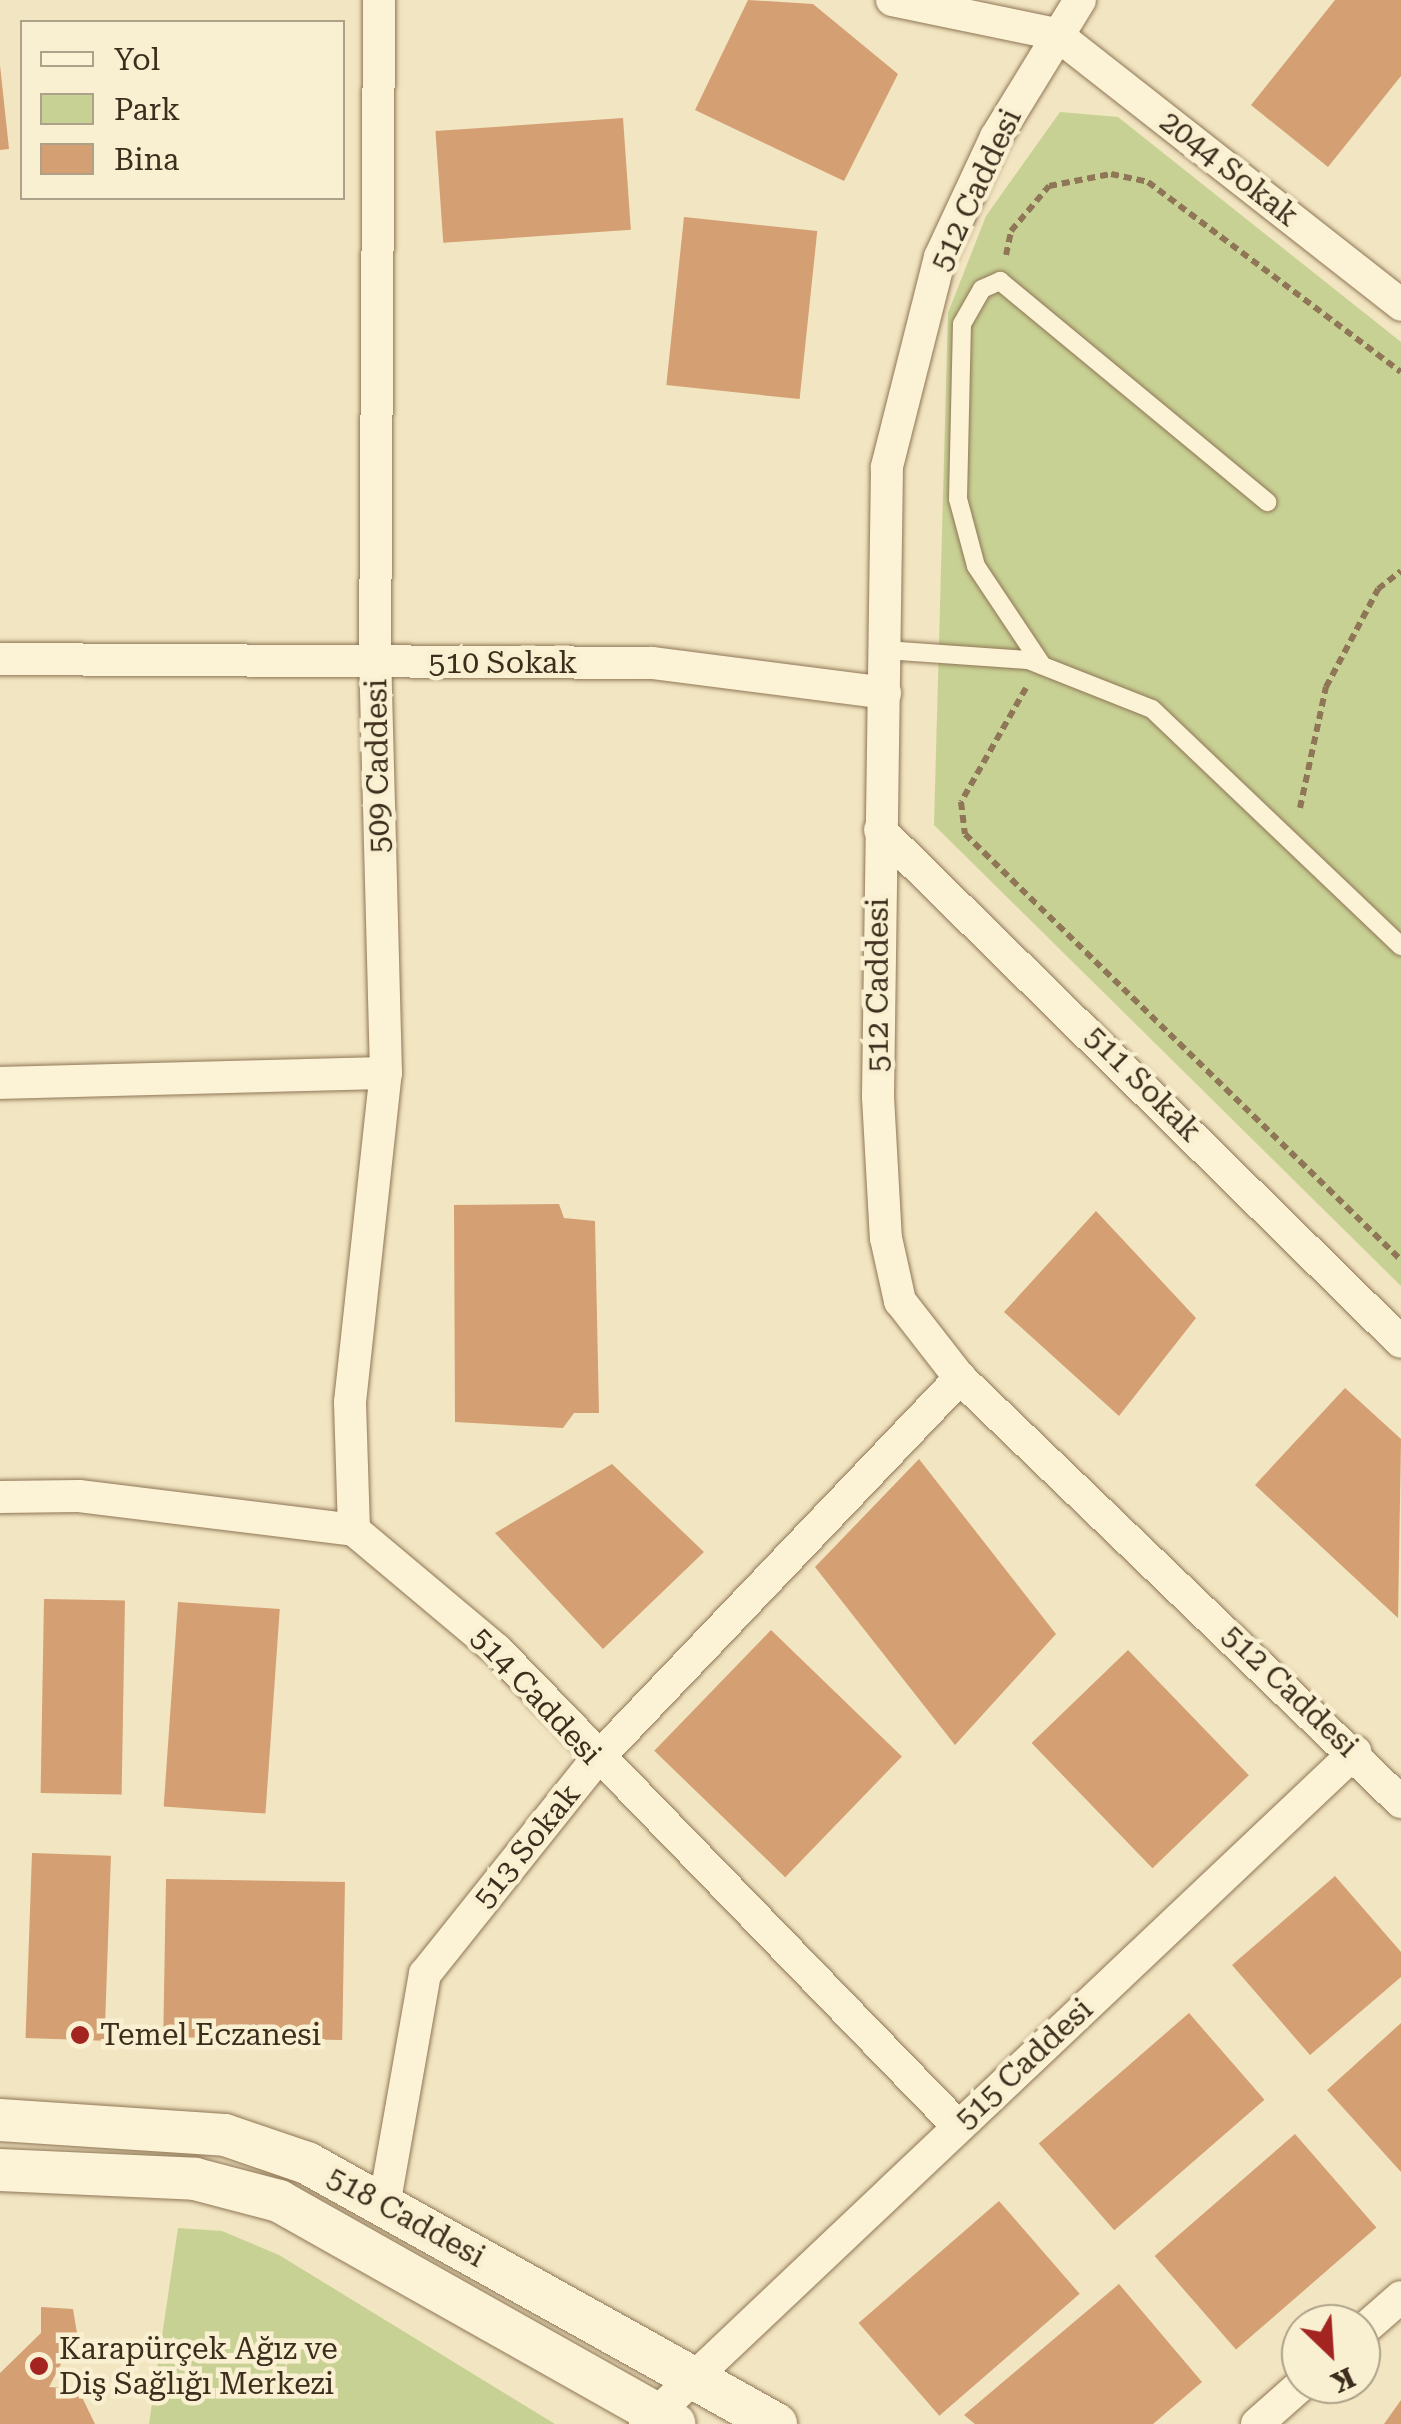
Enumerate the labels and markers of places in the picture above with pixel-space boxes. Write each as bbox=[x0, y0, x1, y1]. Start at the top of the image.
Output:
place label: Temel Eczanesi bbox=[100, 2017, 321, 2053]
marker: Temel Eczanesi bbox=[69, 2024, 91, 2046]
place label: Karapürçek Ağız ve Diş Sağlığı Merkezi bbox=[59, 2331, 338, 2402]
marker: Karapürçek Ağız ve Diş Sağlığı Merkezi bbox=[28, 2355, 50, 2377]

